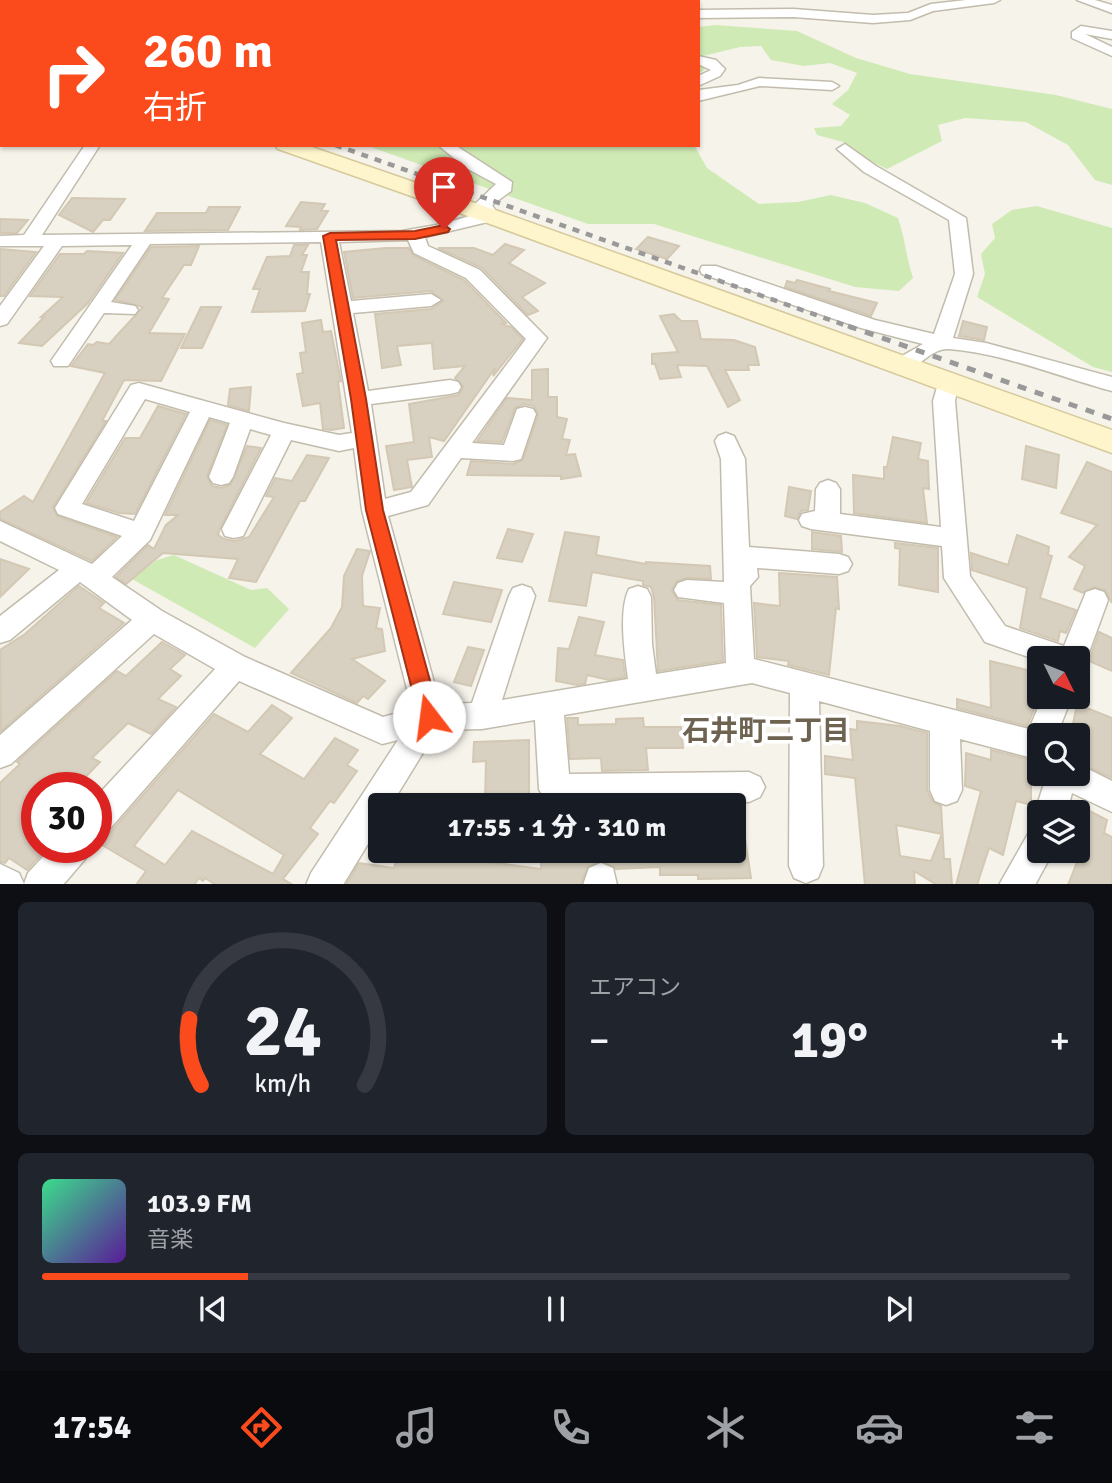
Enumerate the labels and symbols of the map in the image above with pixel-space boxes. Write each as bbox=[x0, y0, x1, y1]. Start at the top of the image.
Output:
pin bbox=[414, 157, 474, 229]
north arrow bbox=[1027, 646, 1090, 709]
position arrow bbox=[392, 680, 466, 754]
district label: 石井町二丁目 bbox=[682, 714, 850, 748]
speed limit sign: 30 bbox=[21, 772, 112, 863]

